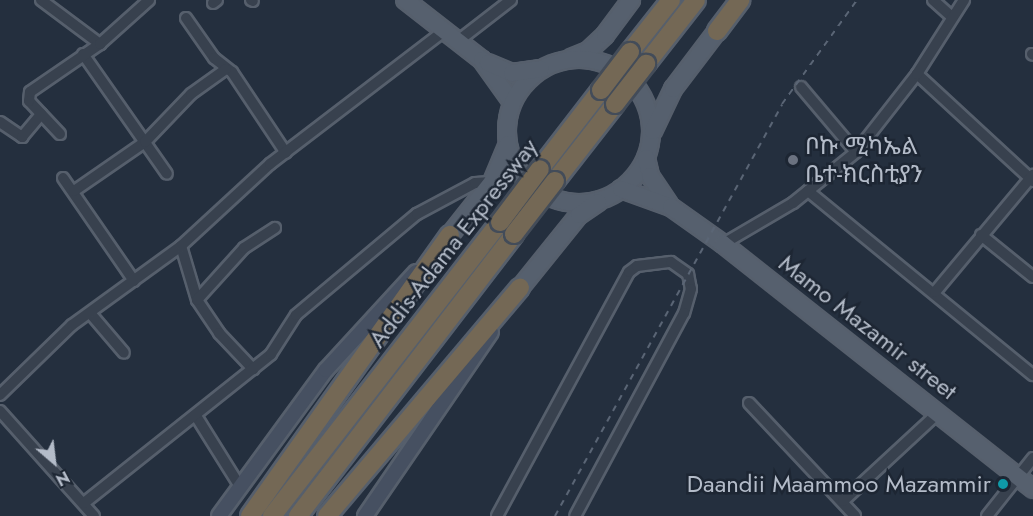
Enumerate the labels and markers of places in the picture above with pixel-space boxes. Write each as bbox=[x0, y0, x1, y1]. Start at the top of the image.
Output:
place label: ቦኩ ሚካኤል ቤተ-ክርስቲያን bbox=[805, 132, 922, 188]
marker: ቦኩ ሚካኤል ቤተ-ክርስቲያን bbox=[786, 153, 800, 167]
place label: Daandii Maammoo Mazammir bbox=[687, 470, 991, 498]
marker: Daandii Maammoo Mazammir bbox=[996, 477, 1010, 491]

